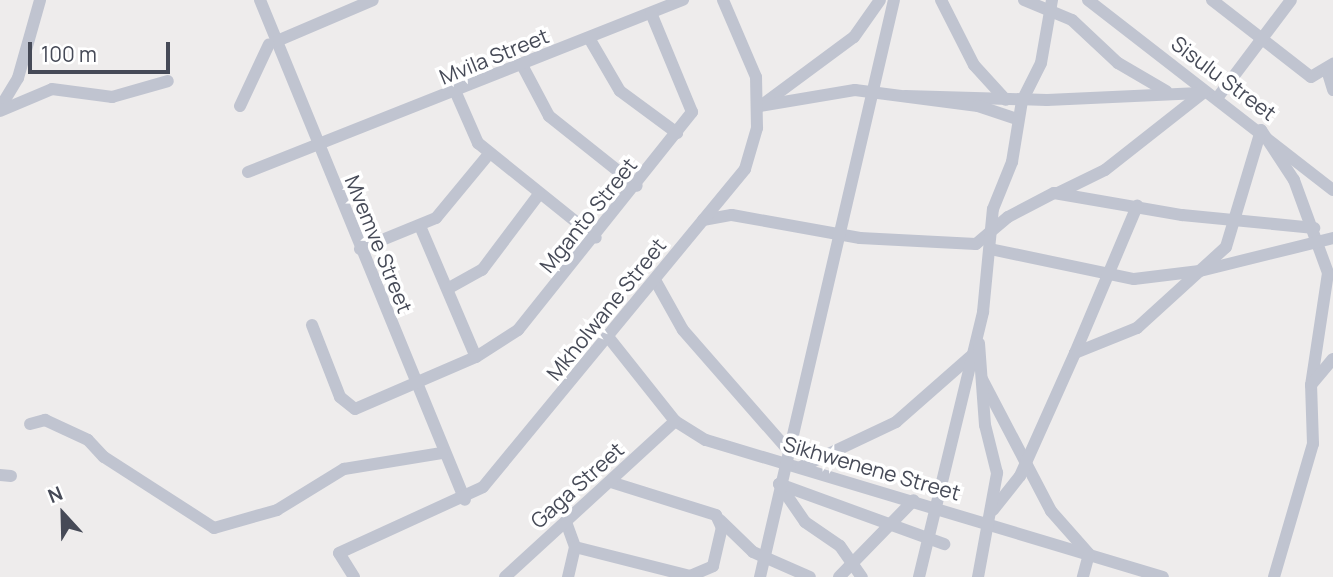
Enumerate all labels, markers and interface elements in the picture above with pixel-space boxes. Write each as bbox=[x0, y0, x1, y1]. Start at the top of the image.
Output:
street label: Mvila Street bbox=[436, 23, 552, 89]
scale bar bbox=[32, 28, 173, 72]
street label: Sisulu Street bbox=[1167, 30, 1281, 126]
text: 100 m bbox=[41, 40, 97, 68]
street label: Mganto Street bbox=[534, 152, 642, 278]
street label: Mvemve Street bbox=[340, 172, 418, 316]
street label: Mkholwane Street bbox=[541, 233, 671, 385]
street label: Sikhwenene Street bbox=[780, 431, 964, 505]
street label: Gaga Street bbox=[525, 437, 629, 533]
north arrow bbox=[28, 479, 98, 549]
text: N bbox=[44, 480, 66, 509]

